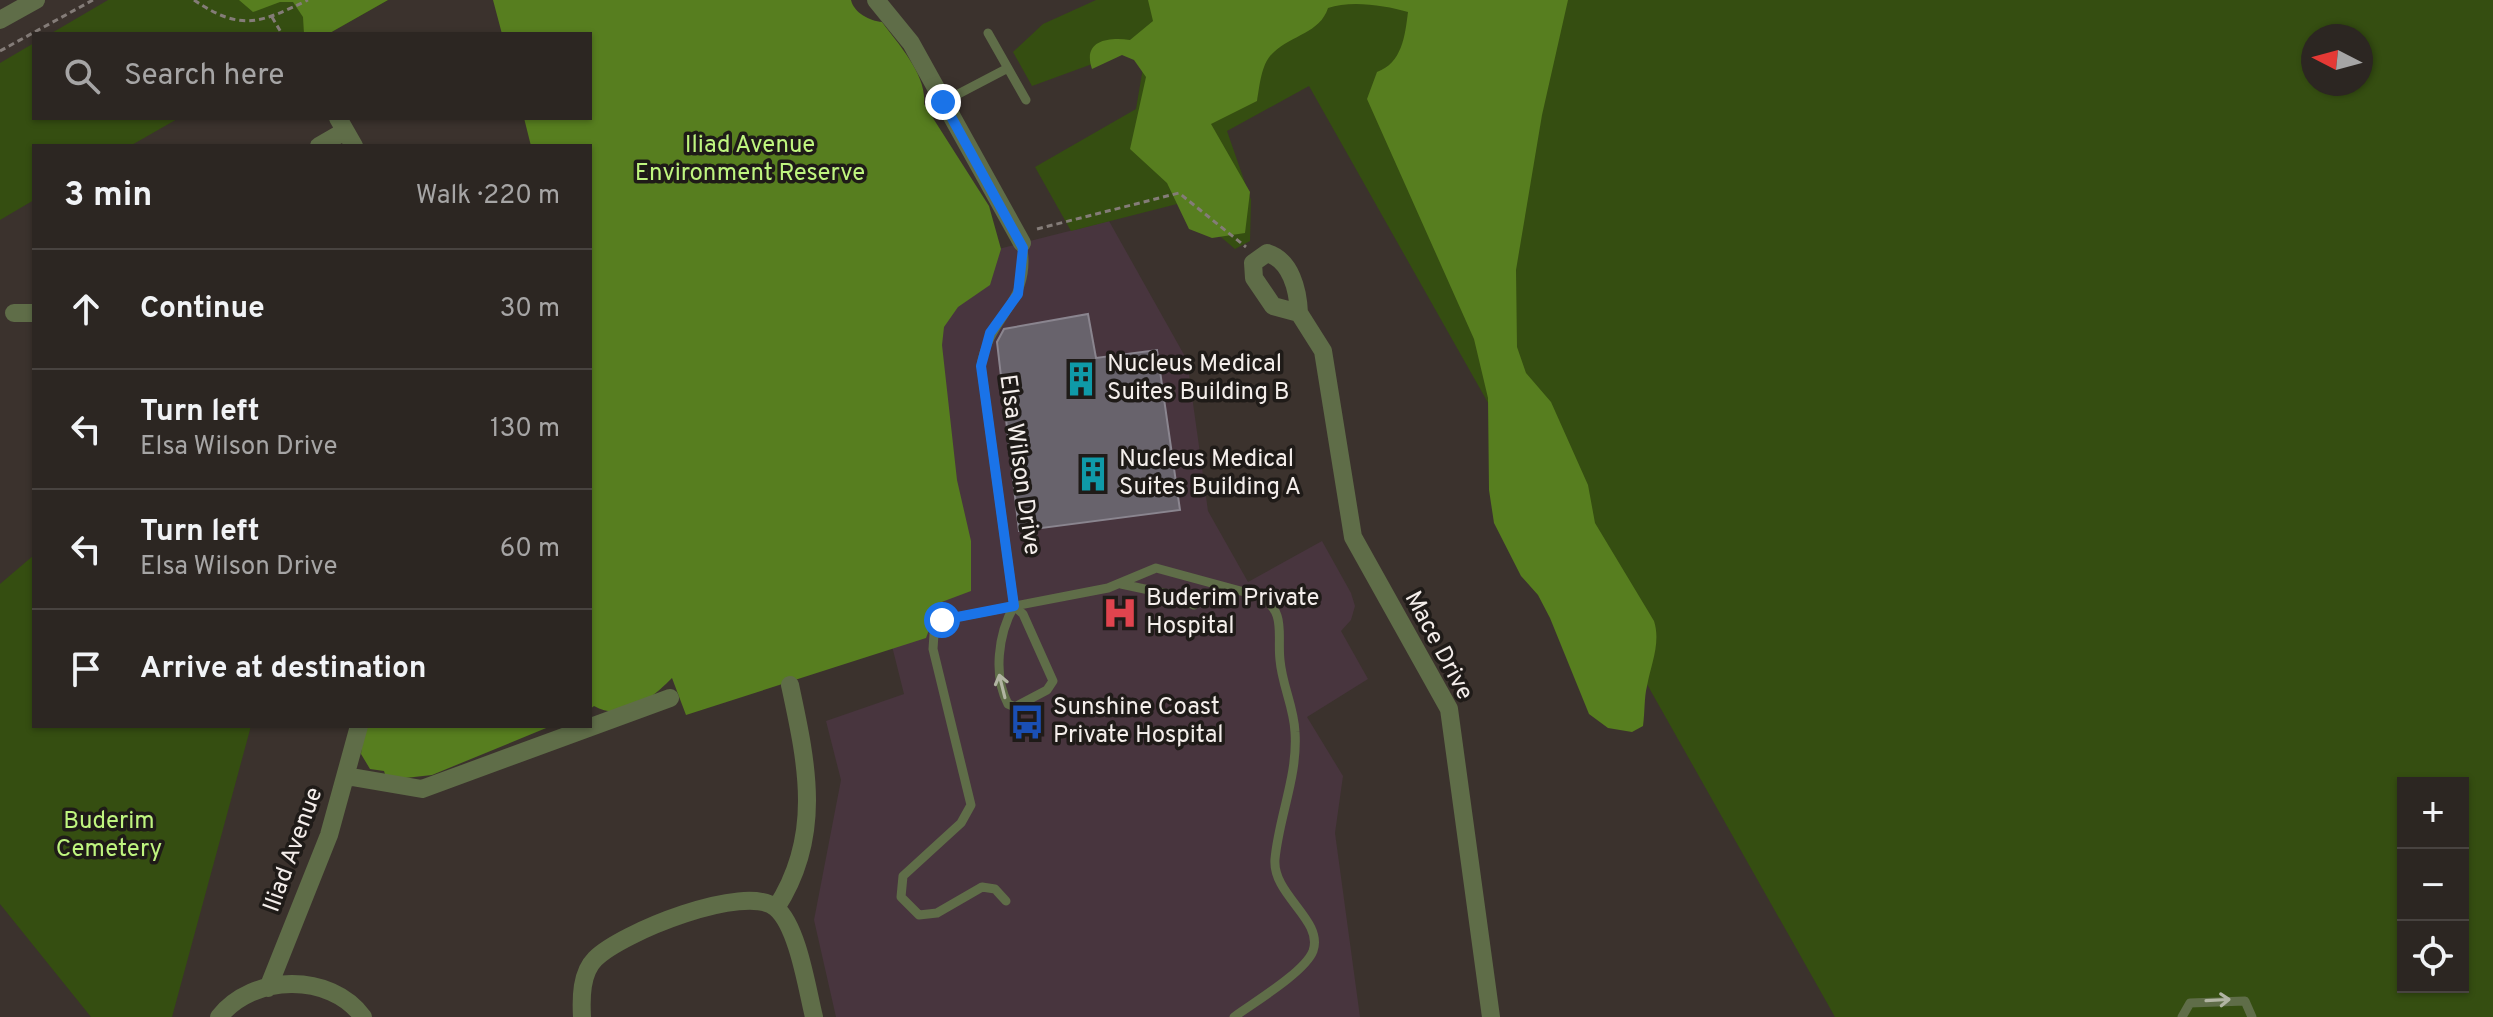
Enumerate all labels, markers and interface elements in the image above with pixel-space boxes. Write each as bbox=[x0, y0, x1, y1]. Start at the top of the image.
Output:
north arrow bbox=[2301, 24, 2373, 96]
search box bbox=[32, 32, 592, 120]
icon: search bbox=[60, 54, 104, 98]
text: Search here bbox=[124, 58, 284, 95]
route end bbox=[925, 84, 961, 120]
park label: Iliad Avenue Environment Reserve bbox=[635, 131, 865, 189]
text: 3 min bbox=[64, 175, 152, 218]
text: Walk · 220 m bbox=[416, 180, 560, 213]
icon: ahead bbox=[64, 287, 108, 331]
text: Continue bbox=[140, 291, 265, 328]
text: 30 m bbox=[500, 293, 560, 326]
place label: Nucleus Medical Suites Building B bbox=[1107, 350, 1289, 408]
building icon: Nucleus Medical Suites Building B bbox=[1062, 360, 1100, 398]
street label: Elsa Wilson Drive bbox=[991, 373, 1047, 557]
text: Turn left bbox=[140, 394, 260, 431]
icon: left bbox=[64, 407, 108, 451]
text: 130 m bbox=[490, 413, 560, 446]
text: Elsa Wilson Drive bbox=[140, 431, 338, 464]
place label: Nucleus Medical Suites Building A bbox=[1119, 445, 1301, 503]
building icon: Nucleus Medical Suites Building A bbox=[1074, 455, 1112, 493]
text: Turn left bbox=[140, 514, 260, 551]
icon: left bbox=[64, 527, 108, 571]
text: 60 m bbox=[500, 533, 560, 566]
text: Elsa Wilson Drive bbox=[140, 551, 338, 584]
place label: Buderim Private Hospital bbox=[1146, 584, 1319, 642]
street label: Mace Drive bbox=[1397, 586, 1479, 706]
hospital icon: Buderim Private Hospital bbox=[1101, 594, 1139, 632]
route start bbox=[924, 602, 960, 638]
icon: arrive bbox=[64, 647, 108, 691]
text: Arrive at destination bbox=[140, 651, 426, 688]
one-way arrow bbox=[993, 673, 1008, 699]
place label: Sunshine Coast Private Hospital bbox=[1053, 693, 1224, 751]
bus stop icon: Sunshine Coast Private Hospital bbox=[1008, 703, 1046, 741]
map controls bbox=[2397, 777, 2469, 993]
button: + bbox=[2397, 777, 2469, 849]
street label: Iliad Avenue bbox=[258, 784, 330, 916]
park label: Buderim Cemetery bbox=[56, 807, 162, 865]
button: − bbox=[2397, 849, 2469, 921]
button: locate bbox=[2397, 921, 2469, 993]
one-way arrow bbox=[2205, 992, 2231, 1007]

